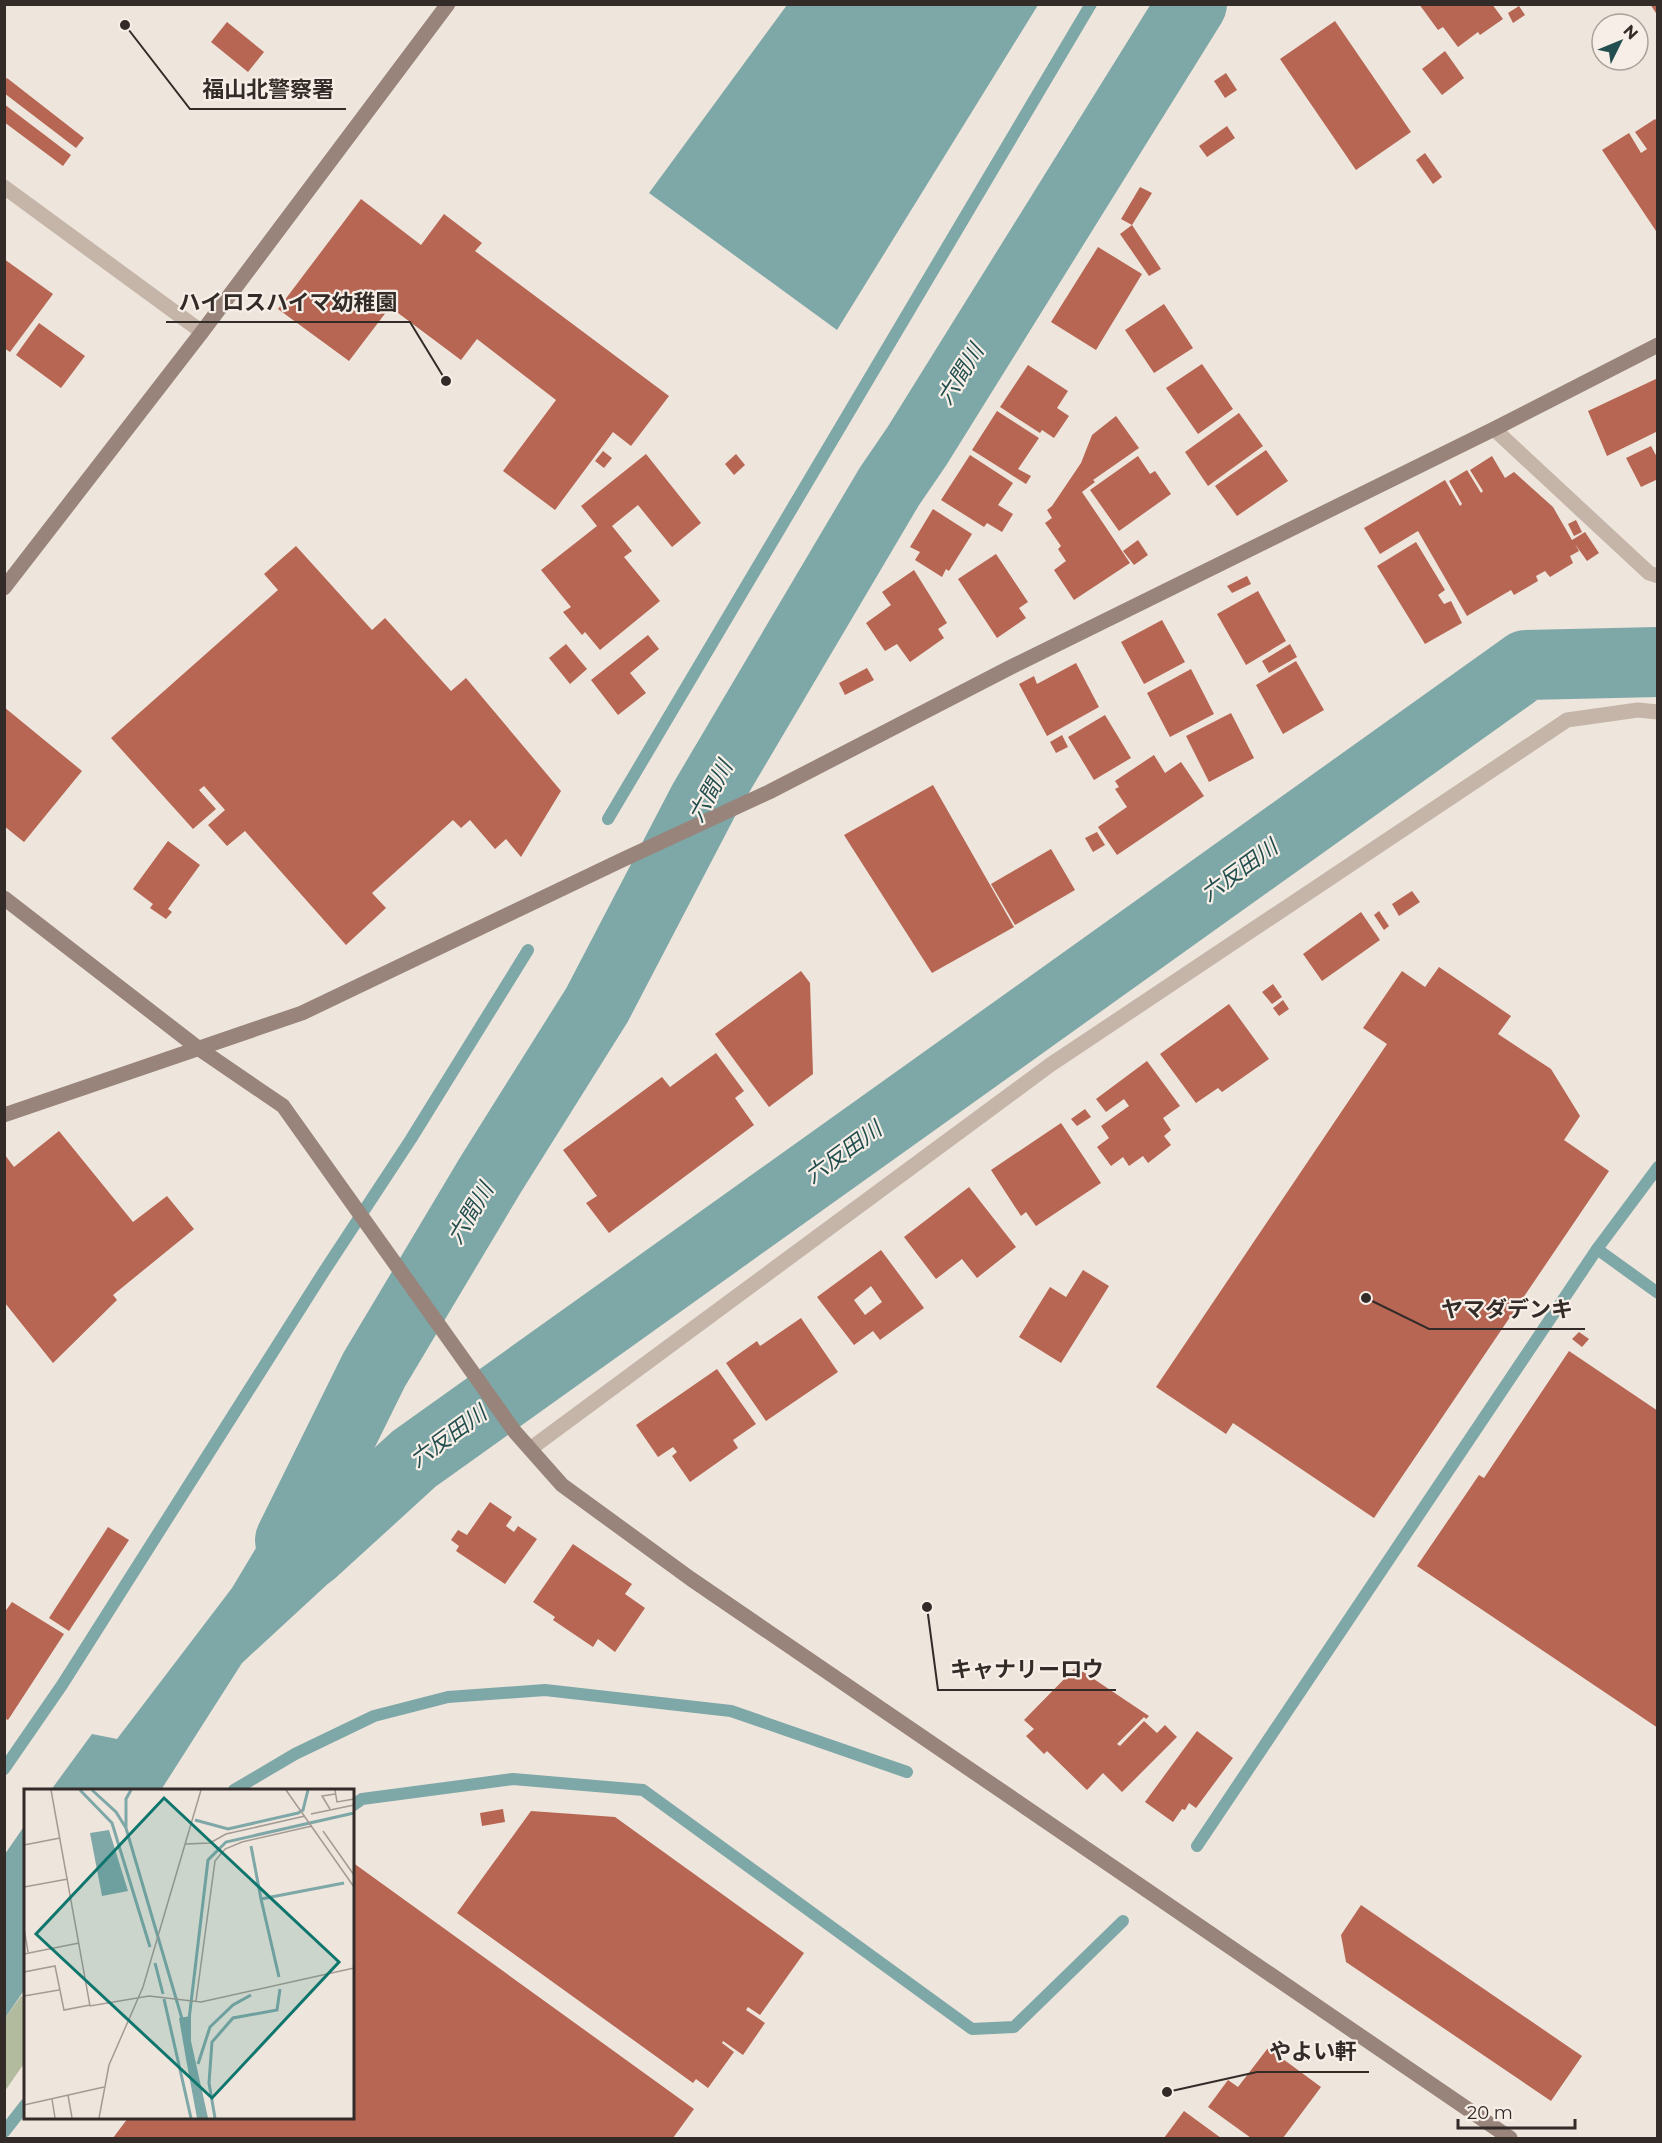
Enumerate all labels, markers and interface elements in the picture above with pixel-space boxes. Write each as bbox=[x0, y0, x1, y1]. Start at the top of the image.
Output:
north arrow bbox=[1590, 12, 1650, 72]
text: N bbox=[1619, 21, 1642, 43]
callout: 福山北警察署 bbox=[190, 69, 346, 109]
text: 福山北警察署 bbox=[202, 76, 334, 103]
callout: ハイロスハイマ幼稚園 bbox=[166, 282, 410, 322]
text: ハイロスハイマ幼稚園 bbox=[178, 289, 398, 316]
water label: 六間川 bbox=[931, 337, 990, 409]
water label: 六間川 bbox=[683, 754, 739, 827]
water label: 六反田川 bbox=[1196, 832, 1284, 907]
water label: 六反田川 bbox=[800, 1114, 888, 1189]
water label: 六間川 bbox=[442, 1176, 500, 1249]
callout: ヤマダデンキ bbox=[1429, 1289, 1585, 1329]
text: ヤマダデンキ bbox=[1441, 1296, 1573, 1323]
water label: 六反田川 bbox=[405, 1398, 493, 1473]
callout: キャナリーロウ bbox=[938, 1650, 1116, 1690]
text: キャナリーロウ bbox=[950, 1656, 1104, 1683]
inset map bbox=[24, 1789, 354, 2119]
callout: やよい軒 bbox=[1257, 2032, 1369, 2072]
text: やよい軒 bbox=[1269, 2038, 1357, 2065]
scale bar bbox=[1458, 2092, 1575, 2130]
text: 20 m bbox=[1467, 2102, 1513, 2124]

